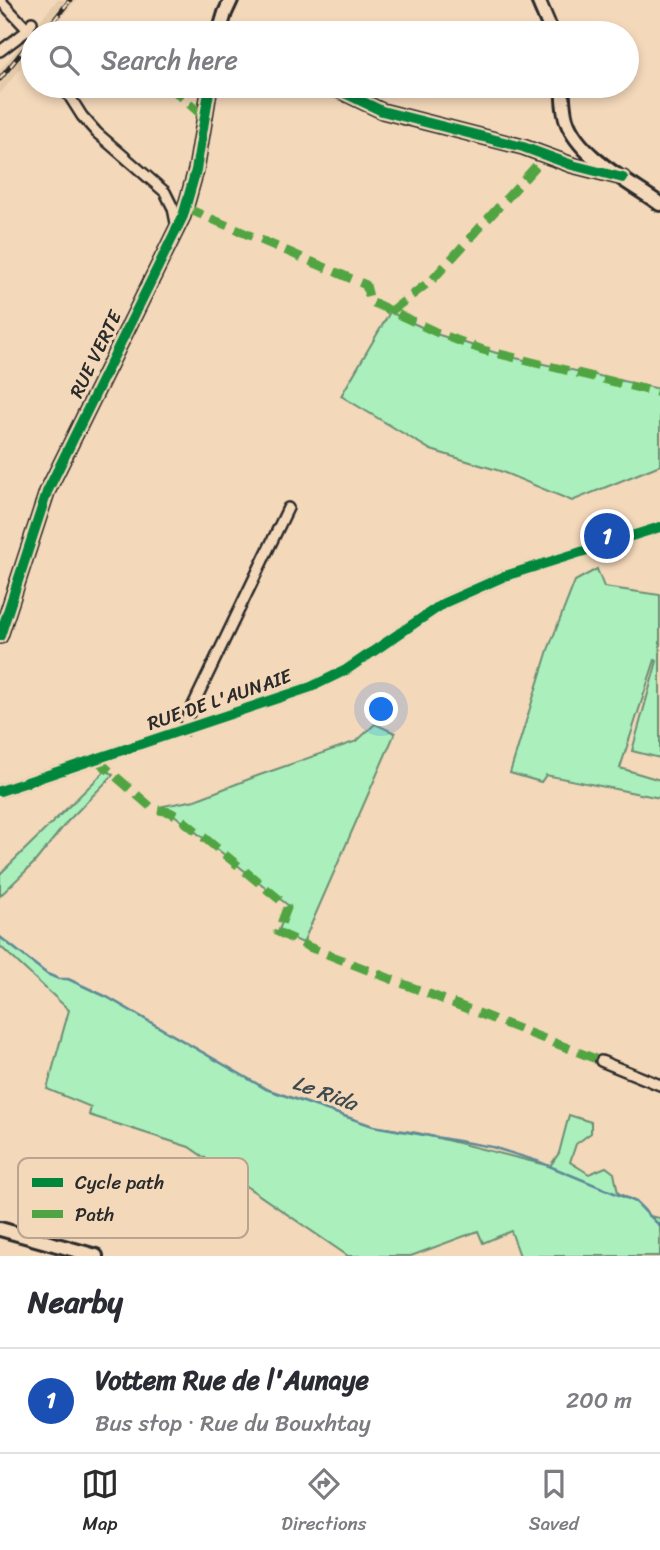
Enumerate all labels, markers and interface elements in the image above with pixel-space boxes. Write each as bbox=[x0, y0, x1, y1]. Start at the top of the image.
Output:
search box bbox=[21, 21, 639, 98]
text: Search here bbox=[101, 37, 238, 83]
icon: search bbox=[45, 41, 83, 79]
street label: RUE VERTE bbox=[60, 304, 131, 404]
pin: 1 bbox=[584, 510, 630, 562]
street label: RUE DE L'AUNAIE bbox=[142, 659, 297, 740]
your location bbox=[364, 692, 398, 726]
water label: Le Rida bbox=[287, 1064, 365, 1123]
legend bbox=[18, 1158, 248, 1238]
text: Cycle path bbox=[75, 1166, 164, 1199]
text: Path bbox=[75, 1198, 114, 1231]
text: Nearby bbox=[28, 1275, 123, 1329]
text: Vottem Rue de l'Aunaye bbox=[95, 1357, 369, 1403]
text: 1 bbox=[46, 1380, 56, 1421]
text: 200 m bbox=[566, 1380, 632, 1421]
text: Bus stop · Rue du Bouxhtay bbox=[95, 1403, 371, 1444]
tab: Map bbox=[81, 1465, 119, 1540]
tab: Directions bbox=[281, 1465, 367, 1540]
tab: Saved bbox=[529, 1465, 579, 1540]

